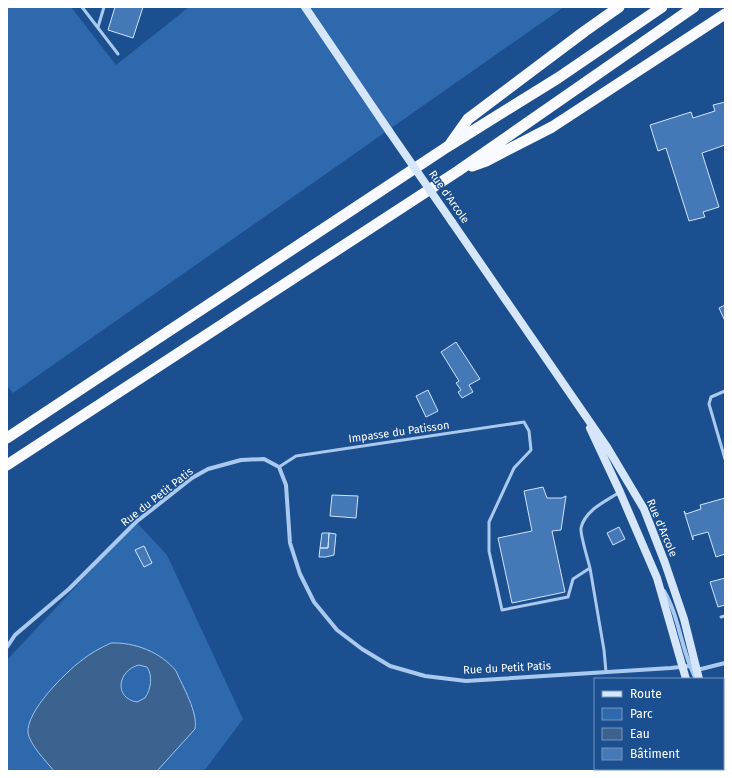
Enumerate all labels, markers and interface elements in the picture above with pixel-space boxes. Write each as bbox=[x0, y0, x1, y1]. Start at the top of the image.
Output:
street label: Rue d'Arcole bbox=[426, 168, 472, 226]
street label: Impasse du Patisson bbox=[348, 418, 450, 446]
street label: Rue du Petit Patis bbox=[118, 465, 196, 529]
street label: Rue d'Arcole bbox=[644, 497, 680, 559]
street label: Rue du Petit Patis bbox=[463, 659, 551, 677]
legend bbox=[594, 678, 724, 770]
text: Route bbox=[630, 687, 662, 701]
text: Parc bbox=[630, 707, 653, 721]
text: Eau bbox=[630, 727, 650, 741]
text: Bâtiment bbox=[630, 747, 680, 761]

